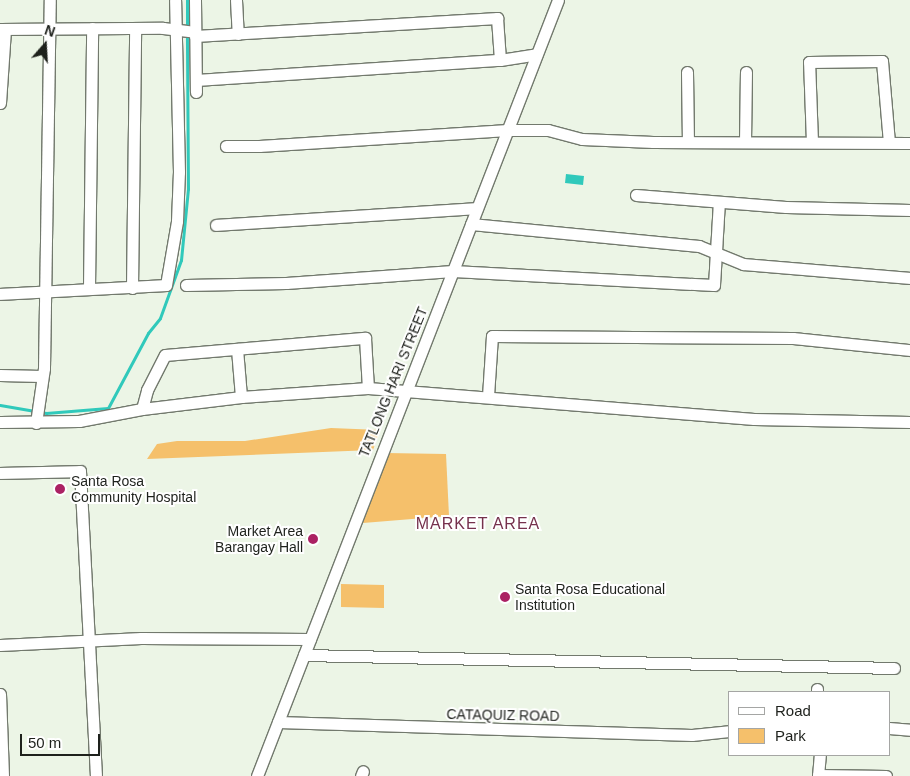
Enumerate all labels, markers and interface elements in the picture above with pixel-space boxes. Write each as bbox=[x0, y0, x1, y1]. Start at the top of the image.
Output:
north arrow bbox=[20, 20, 70, 70]
text: N bbox=[42, 22, 57, 40]
street label: TATLONG HARI STREET bbox=[355, 304, 431, 460]
place label: Santa Rosa Community Hospital bbox=[71, 473, 196, 506]
marker: Santa Rosa Community Hospital bbox=[53, 482, 67, 496]
district label: MARKET AREA bbox=[414, 514, 542, 534]
place label: Market Area Barangay Hall bbox=[215, 523, 303, 556]
marker: Market Area Barangay Hall bbox=[307, 533, 319, 545]
place label: Santa Rosa Educational Institution bbox=[515, 581, 665, 614]
marker: Santa Rosa Educational Institution bbox=[499, 591, 511, 603]
legend bbox=[728, 691, 890, 756]
text: Road bbox=[775, 702, 811, 719]
street label: CATAQUIZ ROAD bbox=[446, 706, 560, 724]
scale bar bbox=[22, 724, 102, 756]
text: Park bbox=[775, 727, 806, 744]
text: 50 m bbox=[28, 734, 61, 751]

